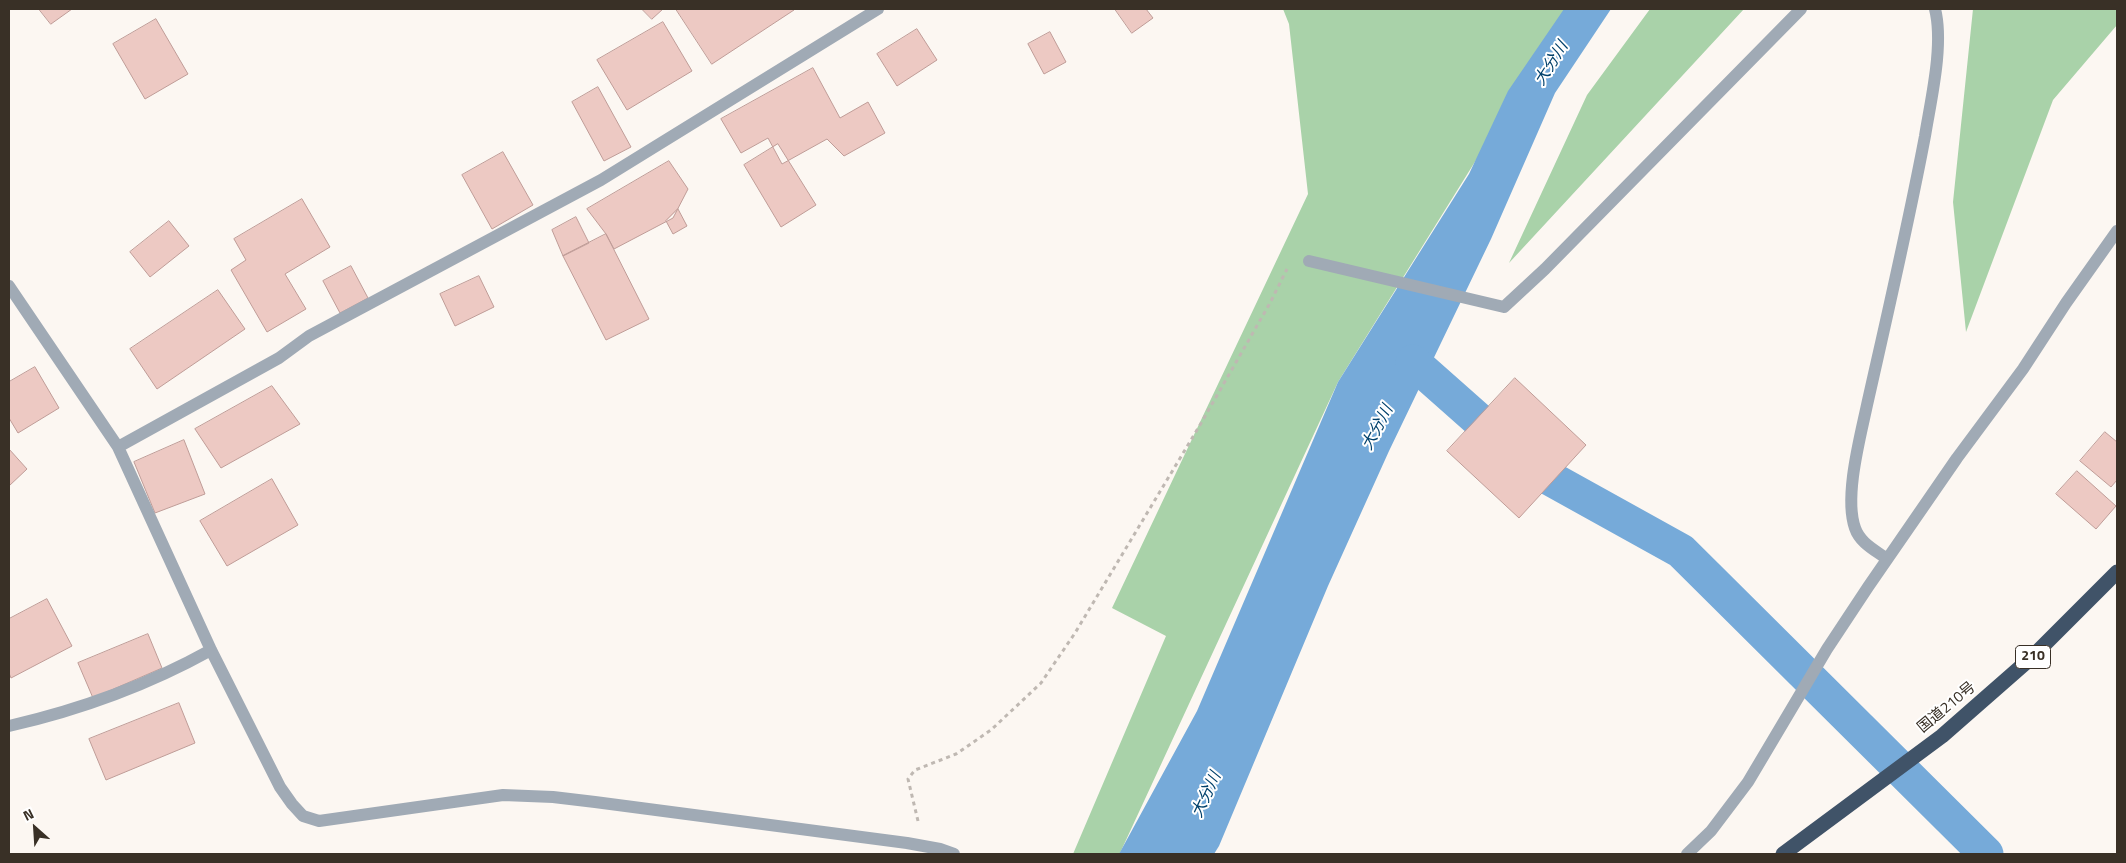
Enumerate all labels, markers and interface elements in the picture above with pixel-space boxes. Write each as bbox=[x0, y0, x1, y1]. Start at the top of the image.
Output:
water label: 大分川 bbox=[1531, 39, 1573, 89]
water label: 大分川 bbox=[1358, 402, 1398, 454]
road number: 210 bbox=[2016, 646, 2050, 669]
street label: 国道210号 bbox=[1914, 679, 1980, 737]
water label: 大分川 bbox=[1188, 769, 1226, 821]
north arrow bbox=[10, 803, 60, 853]
text: N bbox=[19, 803, 37, 826]

